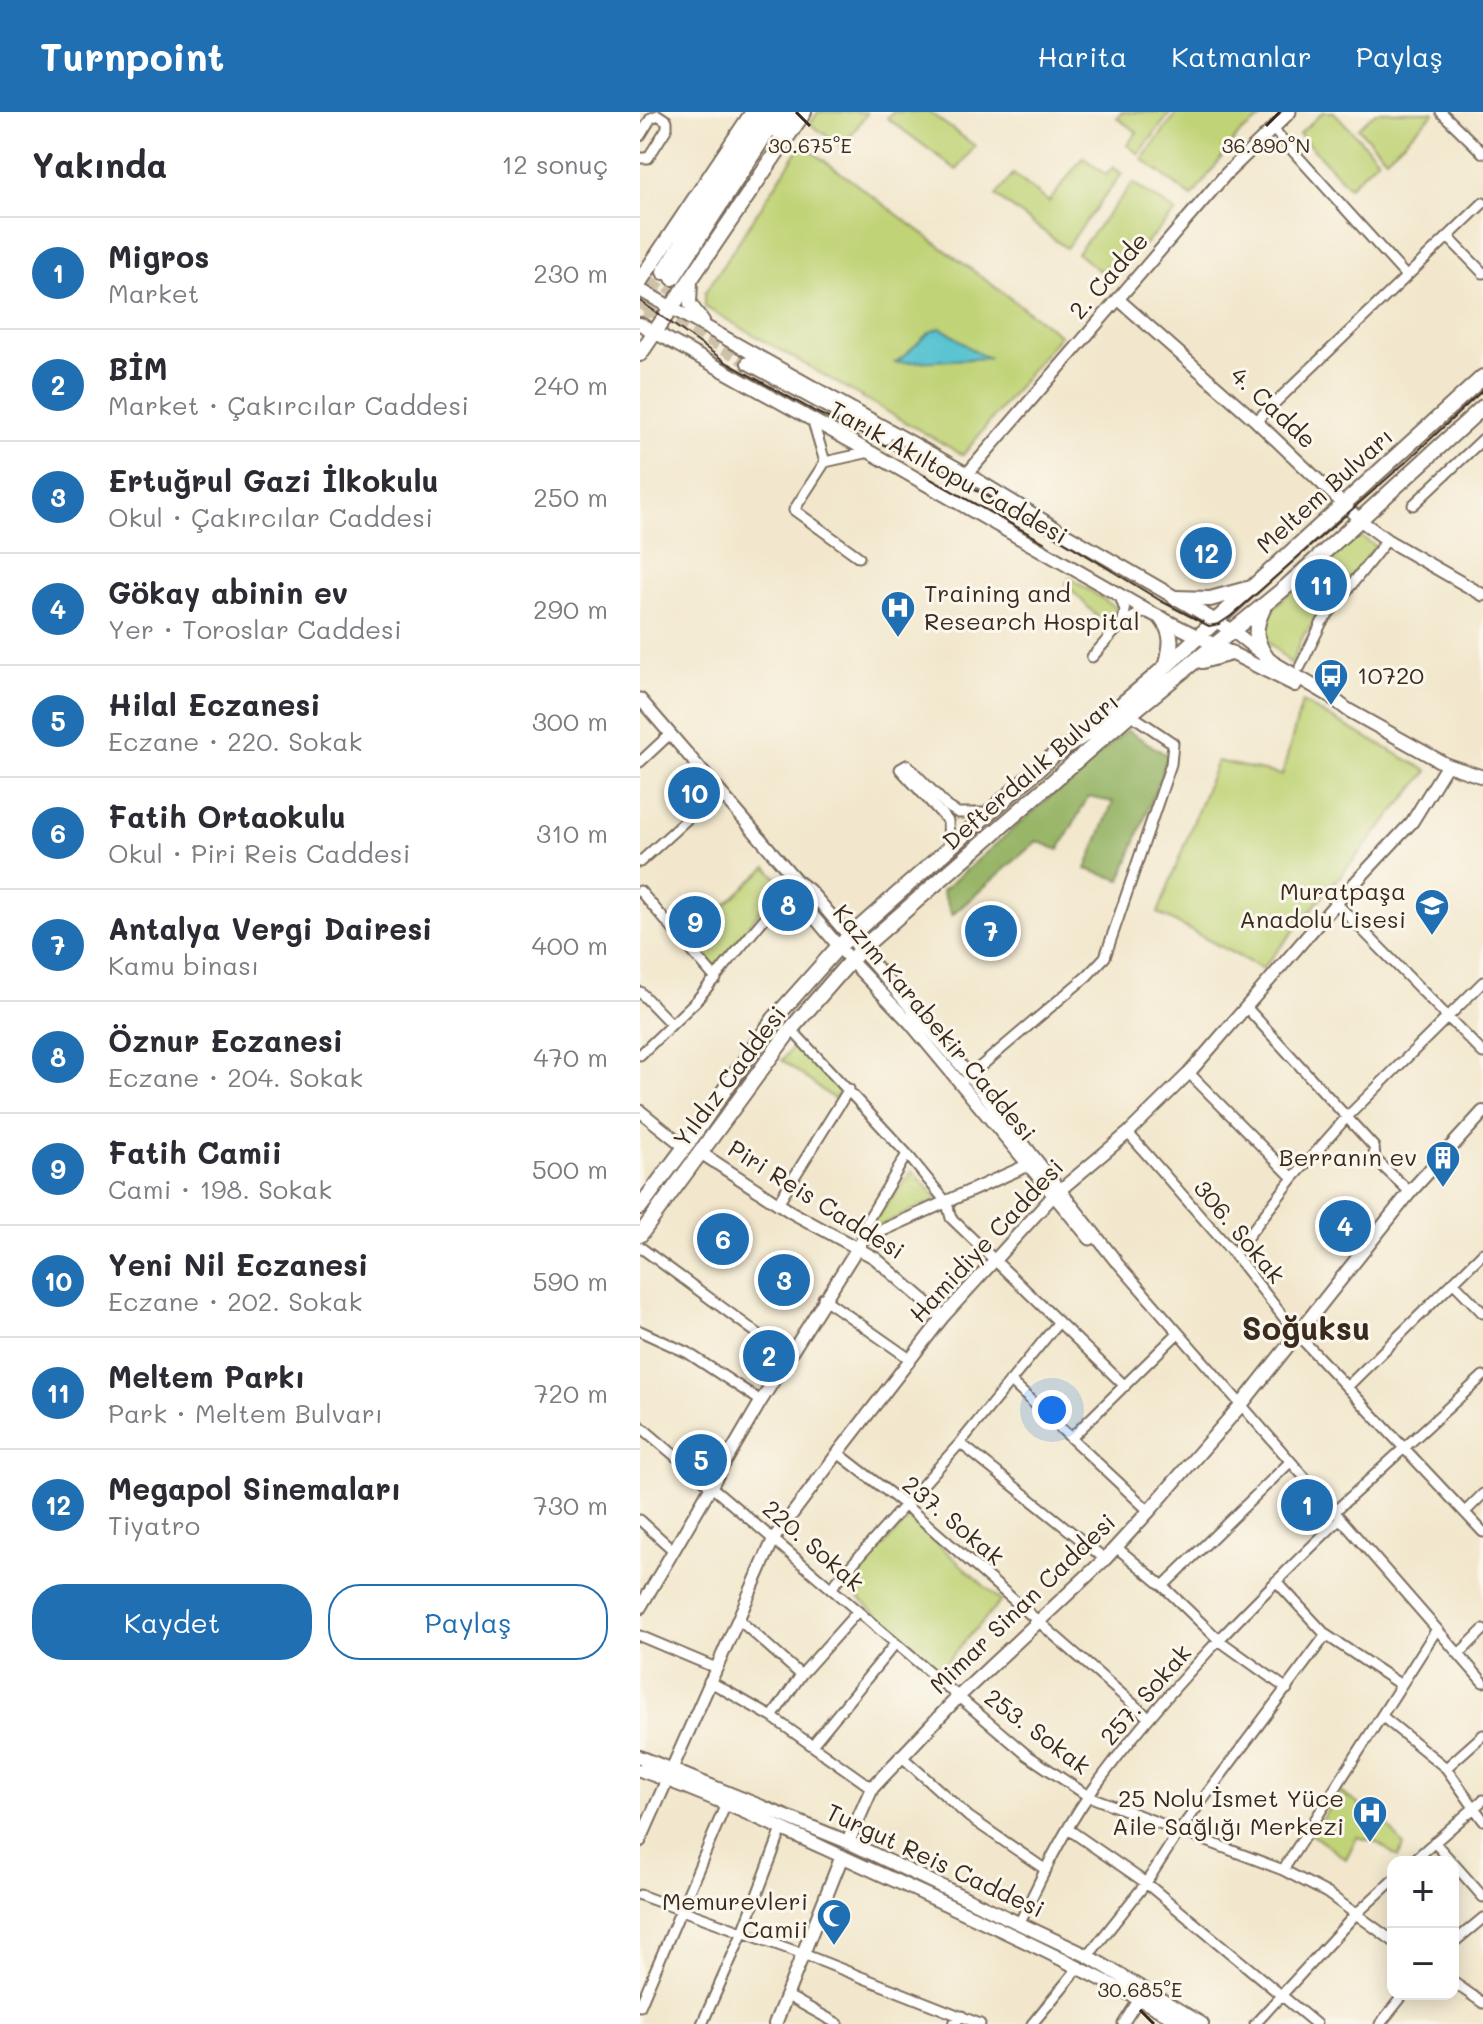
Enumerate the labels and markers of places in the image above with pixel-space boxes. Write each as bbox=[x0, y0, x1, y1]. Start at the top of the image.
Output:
pin: 12 bbox=[1180, 523, 1232, 583]
pin: 11 bbox=[1295, 555, 1347, 615]
place label: Training and Research Hospital bbox=[924, 577, 1140, 636]
hospital icon: Training and Research Hospital bbox=[879, 589, 917, 639]
bus stop icon: 10720 bbox=[1312, 657, 1350, 707]
place label: 10720 bbox=[1357, 659, 1424, 690]
pin: 10 bbox=[668, 763, 720, 823]
pin: 8 bbox=[762, 875, 814, 935]
place label: Muratpaşa Anadolu Lisesi bbox=[1239, 875, 1406, 934]
school or university icon: Muratpaşa Anadolu Lisesi bbox=[1413, 887, 1451, 937]
pin: 9 bbox=[669, 892, 721, 952]
pin: 7 bbox=[965, 901, 1017, 961]
building icon: Berranın ev bbox=[1424, 1139, 1462, 1189]
place label: Berranın ev bbox=[1279, 1141, 1417, 1172]
pin: 4 bbox=[1319, 1196, 1371, 1256]
pin: 6 bbox=[697, 1209, 749, 1269]
pin: 3 bbox=[758, 1250, 810, 1310]
pin: 2 bbox=[743, 1326, 795, 1386]
pin: 5 bbox=[675, 1430, 727, 1490]
pin: 1 bbox=[1281, 1475, 1333, 1535]
place label: 25 Nolu İsmet Yüce Aile Sağlığı Merkezi bbox=[1112, 1782, 1344, 1841]
hospital icon: 25 Nolu İsmet Yüce Aile Sağlığı Merkezi bbox=[1351, 1794, 1389, 1844]
place label: Memurevleri Camii bbox=[662, 1885, 808, 1944]
mosque icon: Memurevleri Camii bbox=[815, 1897, 853, 1947]

